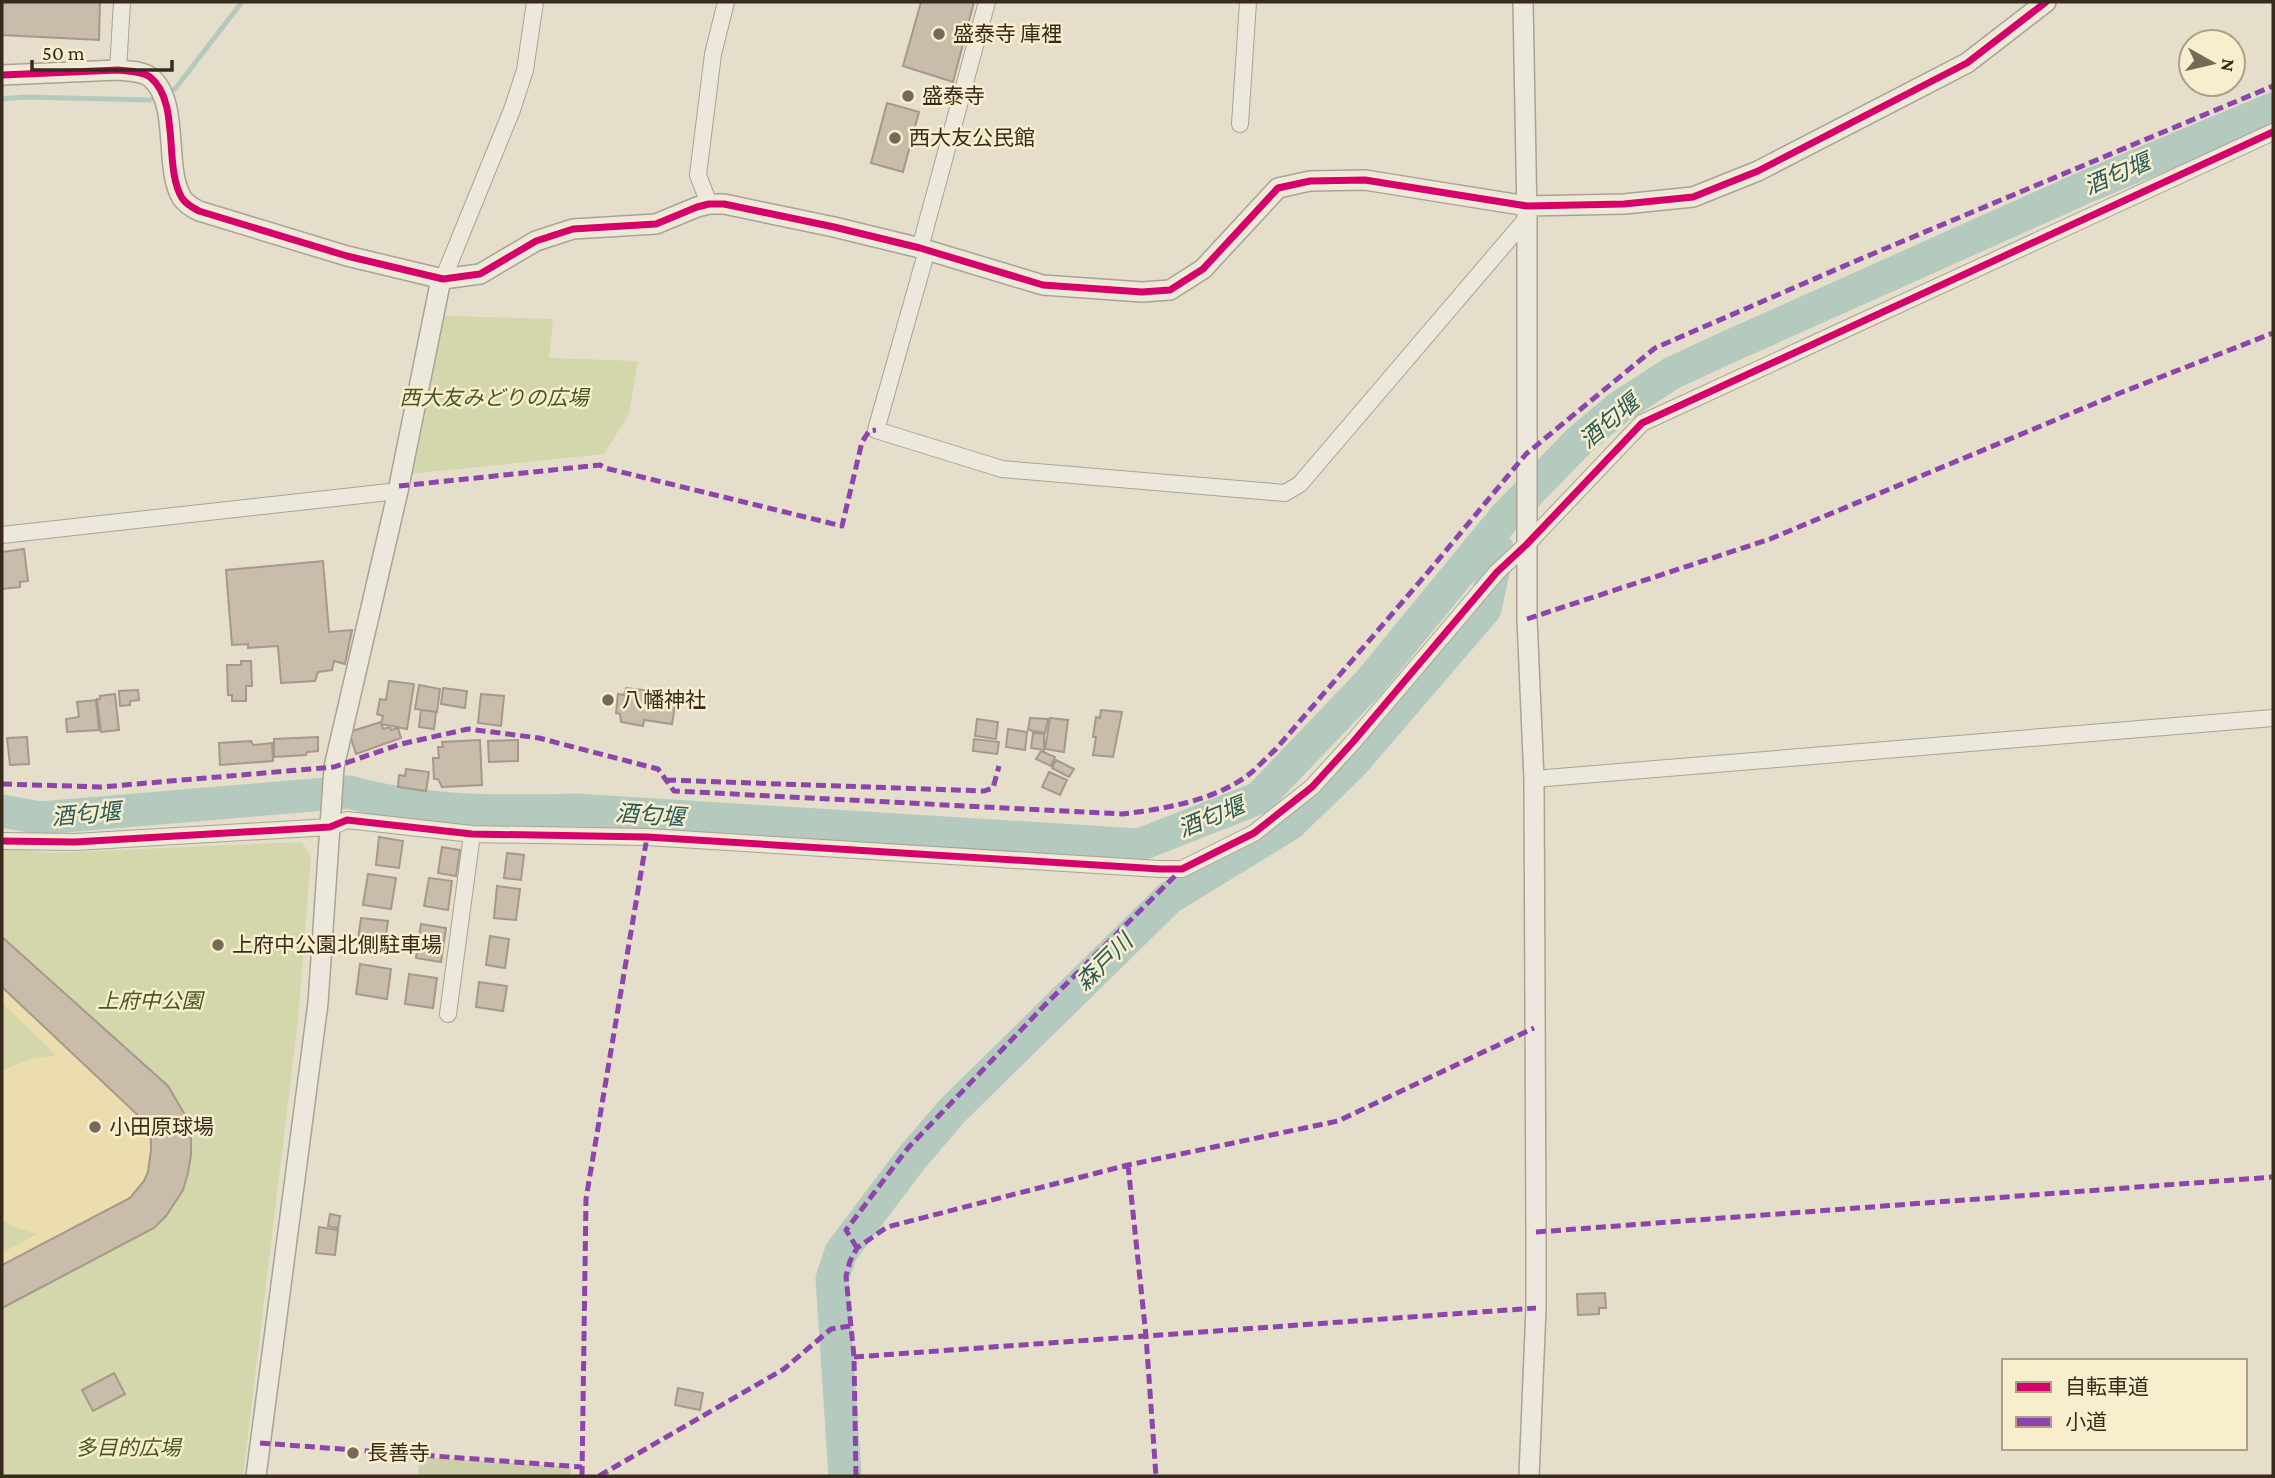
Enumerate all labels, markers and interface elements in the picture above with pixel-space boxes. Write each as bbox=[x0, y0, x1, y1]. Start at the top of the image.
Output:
place label: 盛泰寺 庫裡 bbox=[953, 22, 1062, 46]
marker: 盛泰寺 庫裡 bbox=[931, 26, 947, 42]
scale bar bbox=[32, 28, 172, 72]
north arrow bbox=[2177, 28, 2247, 98]
text: 50 m bbox=[42, 41, 85, 65]
text: N bbox=[2217, 57, 2240, 73]
place label: 盛泰寺 bbox=[922, 84, 985, 108]
marker: 盛泰寺 bbox=[900, 88, 916, 104]
place label: 西大友公民館 bbox=[909, 126, 1035, 150]
marker: 西大友公民館 bbox=[887, 130, 903, 146]
water label: 酒匂堰 bbox=[2080, 147, 2158, 199]
park label: 西大友みどりの広場 bbox=[400, 386, 590, 410]
water label: 酒匂堰 bbox=[1574, 386, 1647, 453]
place label: 八幡神社 bbox=[622, 688, 706, 712]
marker: 八幡神社 bbox=[600, 692, 616, 708]
water label: 酒匂堰 bbox=[1174, 791, 1252, 842]
water label: 酒匂堰 bbox=[50, 798, 125, 830]
water label: 酒匂堰 bbox=[615, 800, 689, 831]
water label: 森戸川 bbox=[1070, 926, 1140, 996]
place label: 上府中公園北側駐車場 bbox=[232, 933, 442, 957]
marker: 上府中公園北側駐車場 bbox=[210, 937, 226, 953]
park label: 上府中公園 bbox=[98, 989, 205, 1013]
place label: 小田原球場 bbox=[109, 1115, 214, 1139]
marker: 小田原球場 bbox=[87, 1119, 103, 1135]
legend bbox=[2002, 1359, 2247, 1450]
text: 自転車道 bbox=[2065, 1375, 2149, 1399]
text: 小道 bbox=[2065, 1410, 2107, 1434]
park label: 多目的広場 bbox=[76, 1436, 182, 1460]
place label: 長善寺 bbox=[367, 1441, 430, 1465]
marker: 長善寺 bbox=[345, 1445, 361, 1461]

